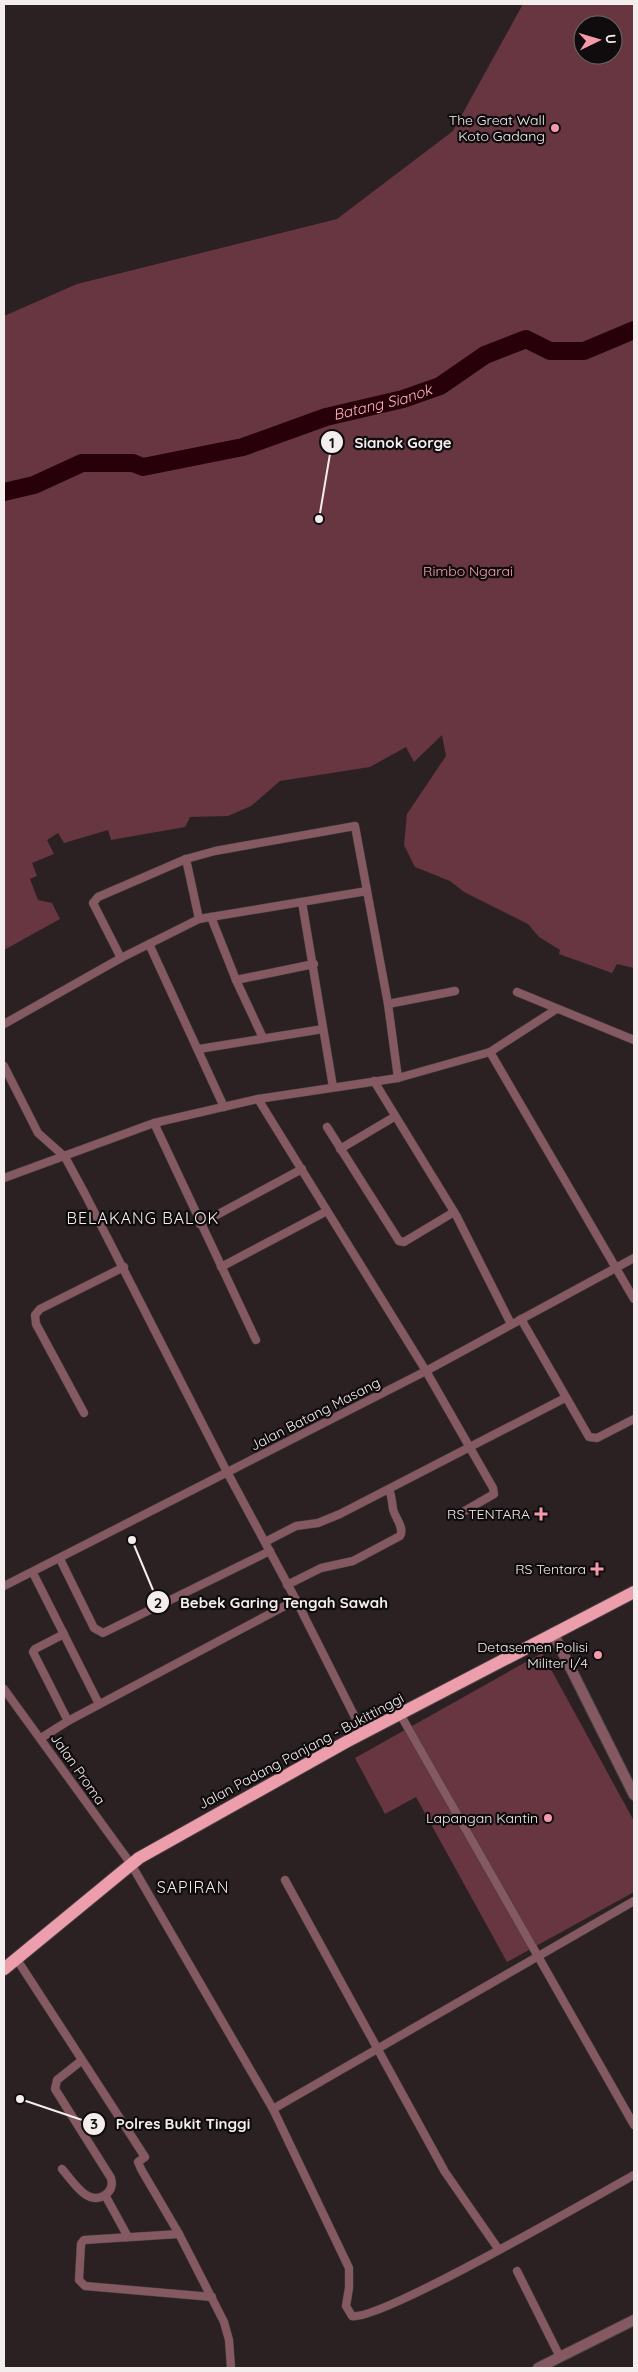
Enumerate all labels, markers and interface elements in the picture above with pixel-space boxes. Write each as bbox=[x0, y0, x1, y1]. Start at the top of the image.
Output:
north arrow bbox=[573, 15, 623, 65]
text: U bbox=[602, 33, 620, 45]
place label: The Great Wall Koto Gadang bbox=[449, 111, 545, 145]
marker: The Great Wall Koto Gadang bbox=[549, 122, 561, 134]
water label: Batang Sianok bbox=[331, 379, 436, 424]
callout: Sianok Gorge bbox=[319, 427, 461, 457]
text: 1 bbox=[329, 433, 335, 452]
text: Sianok Gorge bbox=[354, 433, 452, 452]
park label: Rimbo Ngarai bbox=[423, 562, 513, 580]
district label: BELAKANG BALOK bbox=[67, 1208, 219, 1228]
street label: Jalan Batang Masang bbox=[247, 1373, 383, 1455]
place label: RS TENTARA bbox=[447, 1505, 530, 1523]
marker: RS TENTARA bbox=[534, 1507, 548, 1521]
place label: RS Tentara bbox=[515, 1560, 586, 1578]
marker: RS Tentara bbox=[590, 1562, 604, 1576]
callout: Bebek Garing Tengah Sawah bbox=[146, 1587, 398, 1617]
text: 2 bbox=[154, 1593, 162, 1612]
text: Bebek Garing Tengah Sawah bbox=[180, 1593, 388, 1612]
place label: Detasemen Polisi Militer I/4 bbox=[477, 1638, 588, 1672]
marker: Detasemen Polisi Militer I/4 bbox=[592, 1649, 604, 1661]
street label: Jalan Padang Panjang - Bukittinggi bbox=[195, 1689, 407, 1813]
street label: Jalan Proma bbox=[47, 1730, 109, 1808]
place label: Lapangan Kantin bbox=[426, 1809, 538, 1827]
marker: Lapangan Kantin bbox=[542, 1812, 554, 1824]
district label: SAPIRAN bbox=[157, 1877, 229, 1897]
callout: Polres Bukit Tinggi bbox=[81, 2109, 260, 2139]
text: 3 bbox=[90, 2114, 98, 2133]
text: Polres Bukit Tinggi bbox=[116, 2114, 250, 2133]

